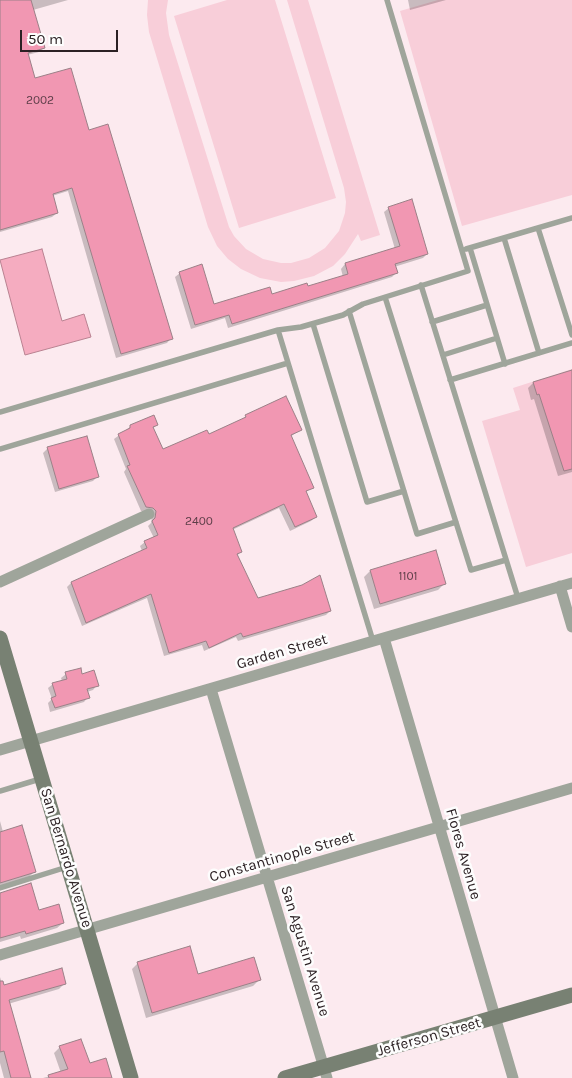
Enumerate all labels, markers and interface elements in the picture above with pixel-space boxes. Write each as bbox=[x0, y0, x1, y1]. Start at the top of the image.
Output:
scale bar bbox=[22, 20, 120, 52]
text: 50 m bbox=[28, 30, 63, 48]
house number: 2002 bbox=[26, 94, 54, 108]
house number: 2400 bbox=[185, 515, 213, 529]
house number: 1101 bbox=[398, 570, 418, 584]
street label: Garden Street bbox=[234, 630, 330, 674]
street label: San Bernardo Avenue bbox=[36, 786, 96, 930]
street label: Flores Avenue bbox=[441, 806, 485, 902]
street label: Constantinople Street bbox=[207, 828, 357, 886]
street label: San Agustin Avenue bbox=[277, 883, 333, 1019]
street label: Jefferson Street bbox=[375, 1014, 483, 1060]

